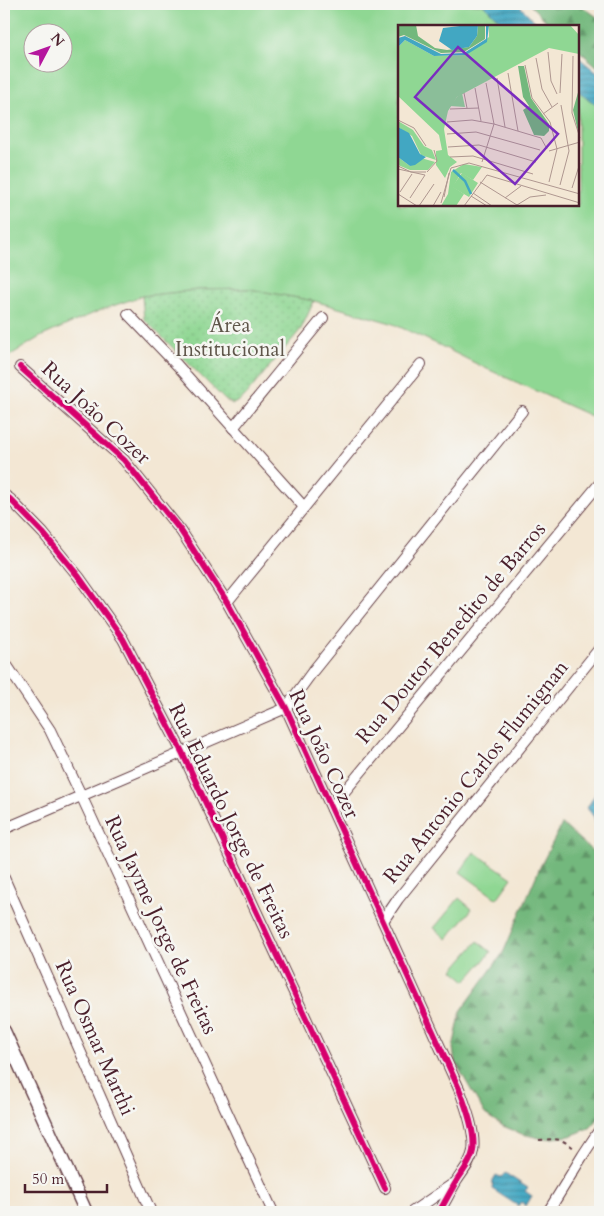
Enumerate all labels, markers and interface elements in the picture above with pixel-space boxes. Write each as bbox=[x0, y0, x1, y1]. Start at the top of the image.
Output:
north arrow bbox=[22, 22, 72, 72]
inset map bbox=[398, 25, 579, 206]
text: N bbox=[46, 29, 69, 51]
park label: Área Institucional bbox=[175, 311, 285, 364]
street label: Rua João Cozer bbox=[35, 355, 157, 471]
street label: Rua Doutor Benedito de Barros bbox=[349, 516, 553, 750]
street label: Rua Antonio Carlos Flumignan bbox=[377, 654, 575, 890]
street label: Rua João Cozer bbox=[281, 685, 367, 824]
street label: Rua Eduardo Jorge de Freitas bbox=[161, 698, 301, 944]
street label: Rua Jayme Jorge de Freitas bbox=[98, 811, 224, 1039]
street label: Rua Osmar Marthi bbox=[48, 956, 142, 1120]
scale bar bbox=[25, 1161, 108, 1193]
text: 50 m bbox=[32, 1169, 64, 1189]

